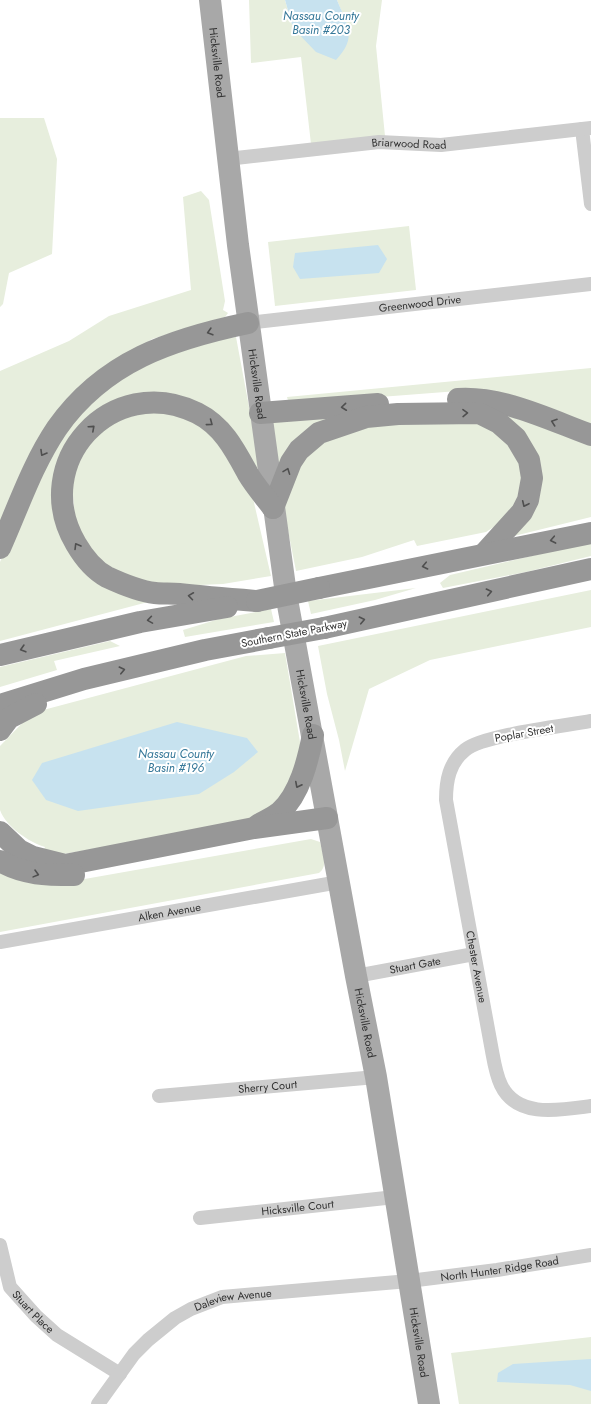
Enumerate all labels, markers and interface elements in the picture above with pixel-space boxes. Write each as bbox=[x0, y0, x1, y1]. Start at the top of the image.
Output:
water label: Nassau County Basin #203 bbox=[283, 7, 360, 39]
street label: Hicksville Road bbox=[205, 27, 229, 99]
street label: Briarwood Road bbox=[371, 134, 447, 153]
street label: Greenwood Drive bbox=[378, 291, 462, 316]
one-way arrow bbox=[207, 327, 214, 336]
street label: Hicksville Road bbox=[244, 348, 270, 420]
one-way arrow bbox=[341, 402, 347, 411]
one-way arrow bbox=[462, 409, 468, 417]
one-way arrow bbox=[206, 418, 213, 425]
one-way arrow bbox=[551, 418, 558, 426]
one-way arrow bbox=[87, 425, 95, 433]
one-way arrow bbox=[40, 449, 47, 456]
one-way arrow bbox=[283, 468, 291, 475]
one-way arrow bbox=[522, 501, 530, 508]
one-way arrow bbox=[550, 536, 556, 544]
one-way arrow bbox=[75, 543, 82, 550]
one-way arrow bbox=[422, 561, 428, 570]
one-way arrow bbox=[486, 588, 492, 596]
one-way arrow bbox=[188, 592, 194, 601]
one-way arrow bbox=[147, 615, 153, 624]
street label: Southern State Parkway bbox=[240, 615, 349, 651]
one-way arrow bbox=[359, 616, 365, 624]
one-way arrow bbox=[20, 644, 27, 652]
one-way arrow bbox=[118, 666, 125, 674]
street label: Hicksville Road bbox=[292, 668, 320, 741]
street label: Poplar Street bbox=[493, 720, 555, 746]
water label: Nassau County Basin #196 bbox=[138, 745, 215, 777]
one-way arrow bbox=[295, 781, 303, 788]
one-way arrow bbox=[33, 869, 40, 878]
street label: Alken Avenue bbox=[137, 899, 202, 925]
street label: Chester Avenue bbox=[462, 929, 491, 1004]
street label: Stuart Gate bbox=[388, 952, 442, 978]
street label: Hicksville Road bbox=[351, 987, 380, 1059]
street label: Sherry Court bbox=[237, 1076, 298, 1097]
street label: Hicksville Court bbox=[260, 1196, 335, 1219]
street label: North Hunter Ridge Road bbox=[440, 1252, 560, 1285]
street label: Daleview Avenue bbox=[192, 1285, 273, 1315]
street label: Stuart Place bbox=[9, 1287, 58, 1337]
street label: Hicksville Road bbox=[405, 1306, 433, 1379]

